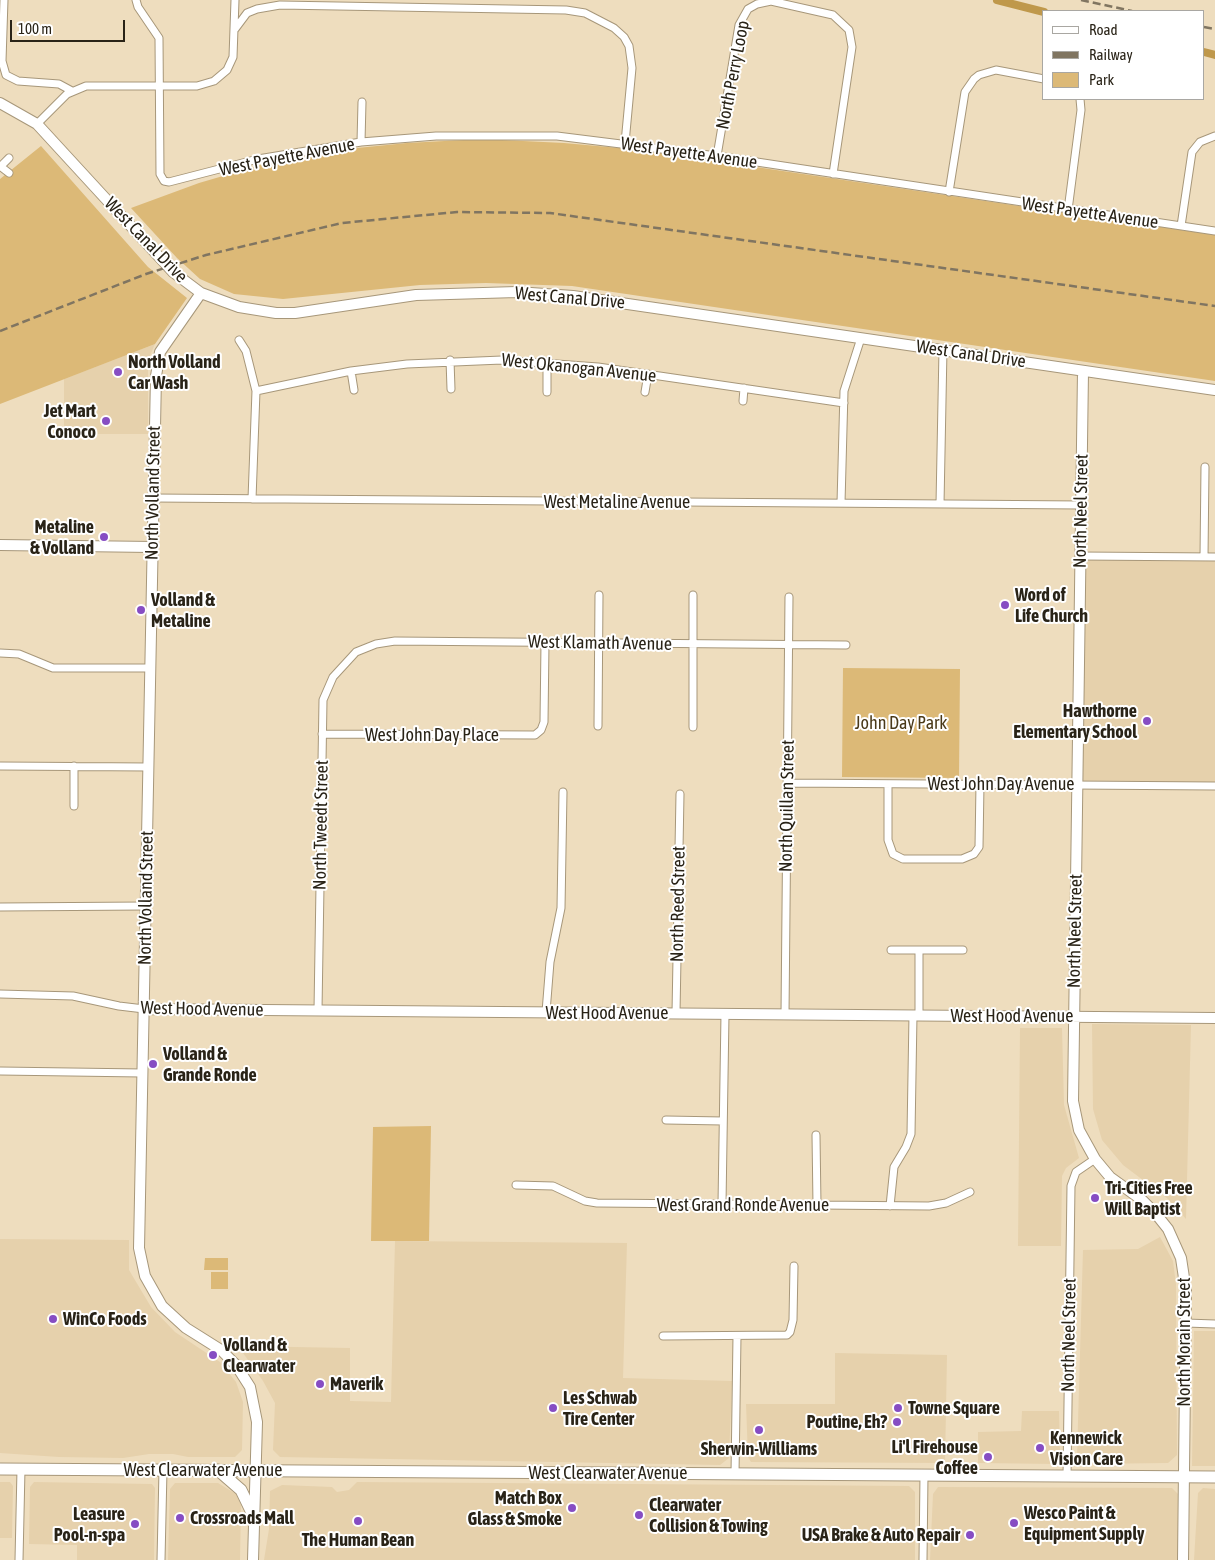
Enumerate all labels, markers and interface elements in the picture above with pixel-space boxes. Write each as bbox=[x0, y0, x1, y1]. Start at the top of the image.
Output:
scale bar bbox=[12, 10, 128, 42]
legend bbox=[1042, 10, 1205, 100]
street label: North Perry Loop bbox=[712, 19, 754, 131]
text: 100 m bbox=[18, 20, 52, 37]
text: Road bbox=[1089, 21, 1118, 38]
text: Railway bbox=[1089, 46, 1133, 63]
text: Park bbox=[1089, 71, 1114, 88]
street label: West Payette Avenue bbox=[217, 133, 357, 181]
street label: West Payette Avenue bbox=[619, 133, 759, 173]
street label: West Canal Drive bbox=[100, 193, 192, 287]
street label: West Payette Avenue bbox=[1020, 193, 1160, 233]
street label: West Canal Drive bbox=[514, 282, 626, 314]
street label: West Canal Drive bbox=[915, 336, 1027, 372]
street label: West Okanogan Avenue bbox=[501, 349, 657, 387]
place label: North Volland Car Wash bbox=[128, 351, 221, 394]
marker: North Volland Car Wash bbox=[112, 366, 124, 378]
place label: Jet Mart Conoco bbox=[44, 400, 96, 442]
marker: Jet Mart Conoco bbox=[100, 415, 112, 427]
street label: North Volland Street bbox=[141, 426, 165, 560]
street label: North Neel Street bbox=[1069, 454, 1093, 568]
street label: West Metaline Avenue bbox=[544, 491, 690, 513]
place label: Metaline & Volland bbox=[30, 516, 94, 558]
marker: Metaline & Volland bbox=[98, 531, 110, 543]
place label: Word of Life Church bbox=[1015, 584, 1088, 626]
place label: Volland & Metaline bbox=[151, 589, 215, 632]
marker: Word of Life Church bbox=[999, 599, 1011, 611]
marker: Volland & Metaline bbox=[135, 604, 147, 616]
street label: West Klamath Avenue bbox=[528, 631, 672, 655]
place label: Hawthorne Elementary School bbox=[1013, 700, 1137, 742]
park label: John Day Park bbox=[855, 712, 947, 734]
marker: Hawthorne Elementary School bbox=[1141, 715, 1153, 727]
street label: West John Day Place bbox=[365, 724, 499, 746]
street label: North Quillan Street bbox=[775, 740, 799, 872]
street label: North Tweedt Street bbox=[309, 760, 333, 890]
street label: West John Day Avenue bbox=[928, 773, 1074, 795]
street label: North Volland Street bbox=[134, 831, 158, 965]
street label: North Reed Street bbox=[666, 846, 690, 962]
street label: North Neel Street bbox=[1063, 874, 1087, 988]
street label: West Hood Avenue bbox=[140, 997, 264, 1021]
street label: West Hood Avenue bbox=[546, 1002, 668, 1024]
street label: West Hood Avenue bbox=[951, 1005, 1073, 1027]
place label: Volland & Grande Ronde bbox=[163, 1043, 257, 1086]
marker: Volland & Grande Ronde bbox=[147, 1058, 159, 1070]
place label: Tri-Cities Free Will Baptist bbox=[1105, 1177, 1193, 1220]
marker: Tri-Cities Free Will Baptist bbox=[1089, 1192, 1101, 1204]
street label: West Grand Ronde Avenue bbox=[657, 1194, 829, 1216]
street label: North Morain Street bbox=[1173, 1277, 1195, 1407]
street label: North Neel Street bbox=[1057, 1278, 1081, 1392]
place label: WinCo Foods bbox=[63, 1308, 147, 1330]
marker: WinCo Foods bbox=[47, 1313, 59, 1325]
place label: Volland & Clearwater bbox=[223, 1334, 295, 1376]
marker: Volland & Clearwater bbox=[207, 1349, 219, 1361]
place label: Maverik bbox=[330, 1373, 383, 1395]
marker: Maverik bbox=[314, 1378, 326, 1390]
place label: Les Schwab Tire Center bbox=[563, 1387, 637, 1430]
place label: Towne Square bbox=[908, 1397, 1000, 1419]
marker: Les Schwab Tire Center bbox=[547, 1402, 559, 1414]
marker: Towne Square bbox=[892, 1402, 904, 1414]
place label: Poutine, Eh? bbox=[806, 1411, 887, 1433]
marker: Poutine, Eh? bbox=[891, 1416, 903, 1428]
marker: Sherwin-Williams bbox=[753, 1424, 765, 1436]
place label: Kennewick Vision Care bbox=[1050, 1427, 1123, 1470]
place label: Li'l Firehouse Coffee bbox=[891, 1436, 978, 1478]
place label: Sherwin-Williams bbox=[701, 1438, 817, 1460]
marker: Kennewick Vision Care bbox=[1034, 1442, 1046, 1454]
marker: Li'l Firehouse Coffee bbox=[982, 1451, 994, 1463]
street label: West Clearwater Avenue bbox=[124, 1459, 282, 1481]
street label: West Clearwater Avenue bbox=[529, 1462, 687, 1484]
place label: Match Box Glass & Smoke bbox=[468, 1487, 562, 1530]
place label: Clearwater Collision & Towing bbox=[649, 1494, 768, 1536]
marker: Match Box Glass & Smoke bbox=[566, 1502, 578, 1514]
place label: Wesco Paint & Equipment Supply bbox=[1024, 1502, 1144, 1545]
place label: Leasure Pool-n-spa bbox=[54, 1503, 125, 1546]
place label: Crossroads Mall bbox=[190, 1507, 294, 1529]
marker: Clearwater Collision & Towing bbox=[633, 1509, 645, 1521]
marker: Crossroads Mall bbox=[174, 1512, 186, 1524]
marker: The Human Bean bbox=[352, 1515, 364, 1527]
marker: Wesco Paint & Equipment Supply bbox=[1008, 1517, 1020, 1529]
marker: Leasure Pool-n-spa bbox=[129, 1518, 141, 1530]
place label: USA Brake & Auto Repair bbox=[802, 1524, 960, 1546]
place label: The Human Bean bbox=[302, 1529, 414, 1551]
marker: USA Brake & Auto Repair bbox=[964, 1529, 976, 1541]

